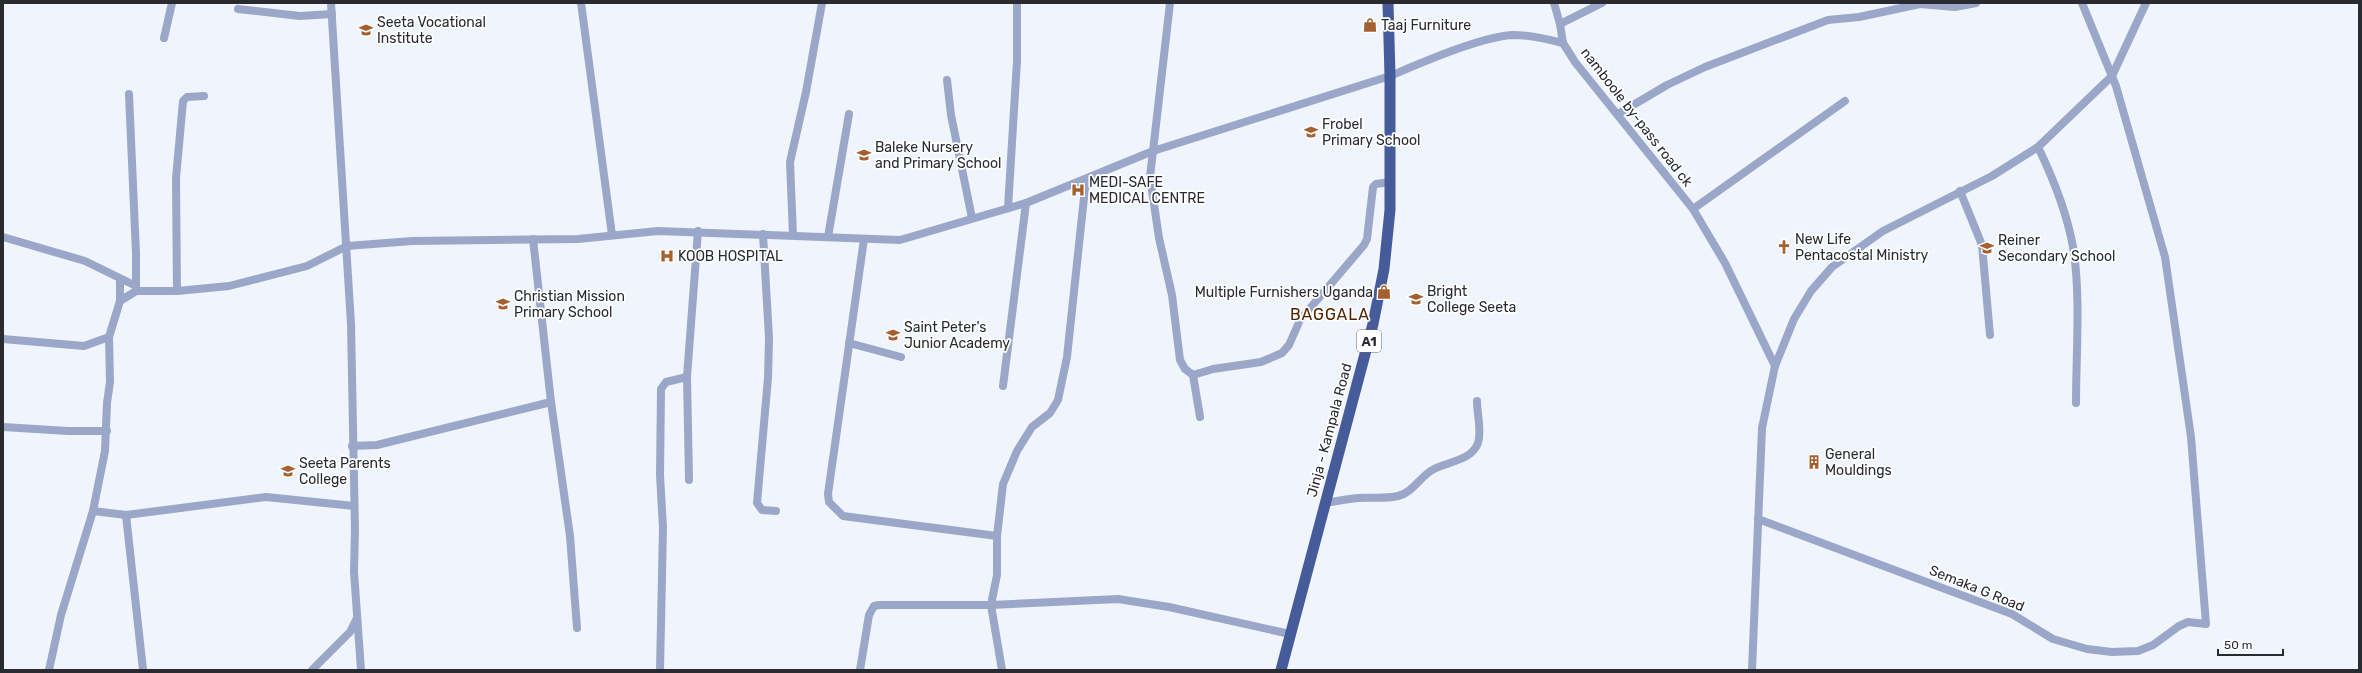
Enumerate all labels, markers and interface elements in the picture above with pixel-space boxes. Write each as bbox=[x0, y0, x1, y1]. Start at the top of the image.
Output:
place label: Seeta Vocational Institute bbox=[377, 14, 486, 47]
shop icon: Taaj Furniture bbox=[1362, 17, 1378, 33]
place label: Taaj Furniture bbox=[1381, 17, 1471, 34]
school or university icon: Seeta Vocational Institute bbox=[358, 22, 374, 38]
street label: namboole by-pass road ck bbox=[1577, 45, 1697, 191]
place label: Frobel Primary School bbox=[1322, 116, 1420, 149]
school or university icon: Frobel Primary School bbox=[1303, 124, 1319, 140]
place label: Baleke Nursery and Primary School bbox=[875, 139, 1001, 172]
school or university icon: Baleke Nursery and Primary School bbox=[856, 147, 872, 163]
place label: MEDI-SAFE MEDICAL CENTRE bbox=[1089, 174, 1205, 207]
hospital icon: MEDI-SAFE MEDICAL CENTRE bbox=[1070, 182, 1086, 198]
place label: New Life Pentacostal Ministry bbox=[1795, 231, 1929, 264]
place label: Reiner Secondary School bbox=[1998, 232, 2115, 265]
church icon: New Life Pentacostal Ministry bbox=[1776, 239, 1792, 255]
school or university icon: Reiner Secondary School bbox=[1979, 240, 1995, 256]
hospital icon: KOOB HOSPITAL bbox=[659, 248, 675, 264]
place label: KOOB HOSPITAL bbox=[678, 248, 783, 265]
place label: Bright College Seeta bbox=[1427, 283, 1516, 316]
place label: Multiple Furnishers Uganda bbox=[1195, 284, 1373, 301]
shop icon: Multiple Furnishers Uganda bbox=[1376, 284, 1392, 300]
place label: Christian Mission Primary School bbox=[514, 288, 625, 321]
school or university icon: Bright College Seeta bbox=[1408, 291, 1424, 307]
school or university icon: Christian Mission Primary School bbox=[495, 296, 511, 312]
district label: BAGGALA bbox=[1290, 305, 1370, 324]
place label: Saint Peter's Junior Academy bbox=[904, 319, 1010, 352]
school or university icon: Saint Peter's Junior Academy bbox=[885, 327, 901, 343]
road number: A1 bbox=[1357, 330, 1381, 352]
street label: Jinja - Kampala Road bbox=[1303, 361, 1356, 499]
place label: General Mouldings bbox=[1825, 446, 1892, 479]
building icon: General Mouldings bbox=[1806, 454, 1822, 470]
place label: Seeta Parents College bbox=[299, 455, 391, 488]
school or university icon: Seeta Parents College bbox=[280, 463, 296, 479]
street label: Semaka G Road bbox=[1927, 562, 2027, 615]
scale bar bbox=[2218, 631, 2283, 657]
text: 50 m bbox=[2224, 638, 2252, 652]

